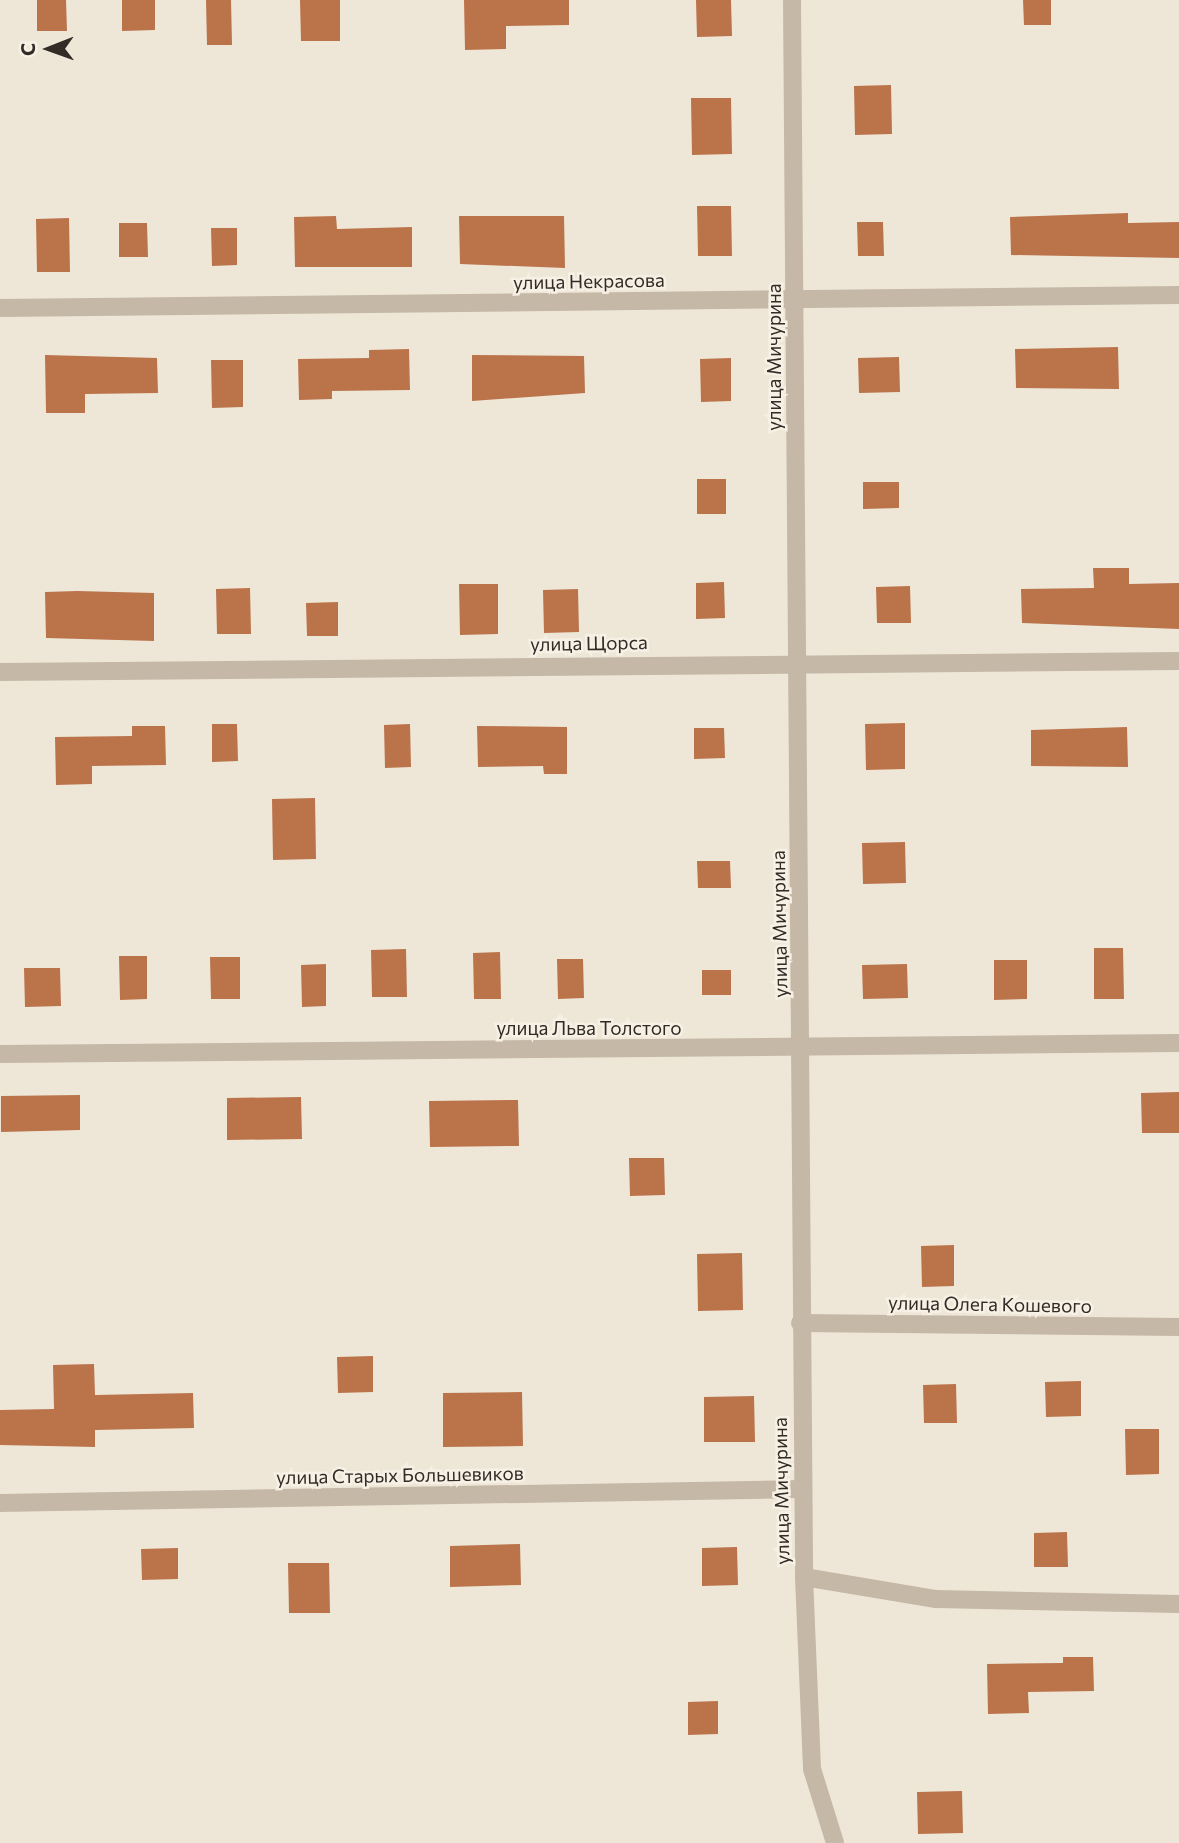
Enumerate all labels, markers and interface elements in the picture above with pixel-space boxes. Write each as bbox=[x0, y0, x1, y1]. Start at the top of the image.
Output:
north arrow bbox=[14, 14, 84, 84]
text: С bbox=[16, 43, 39, 56]
street label: улица Некрасова bbox=[513, 268, 665, 294]
street label: улица Мичурина bbox=[763, 283, 785, 431]
street label: улица Щорса bbox=[530, 631, 648, 655]
street label: улица Мичурина bbox=[766, 850, 792, 998]
street label: улица Льва Толстого bbox=[496, 1017, 682, 1039]
street label: улица Олега Кошевого bbox=[888, 1291, 1092, 1317]
street label: улица Мичурина bbox=[768, 1417, 794, 1565]
street label: улица Старых Большевиков bbox=[276, 1461, 524, 1489]

